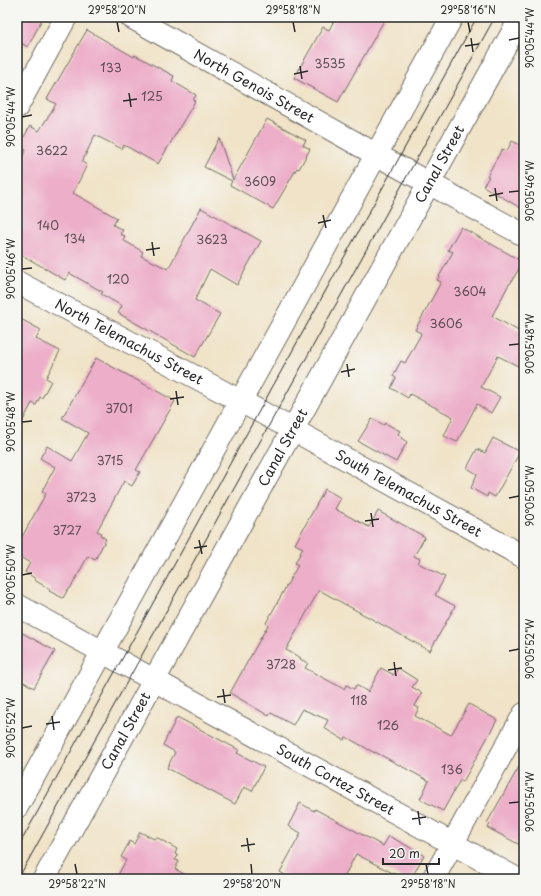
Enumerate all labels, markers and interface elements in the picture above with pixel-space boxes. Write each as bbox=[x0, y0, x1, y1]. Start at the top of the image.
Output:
text: 29°58'20"N bbox=[88, 2, 146, 17]
text: 29°58'18"N bbox=[266, 2, 321, 17]
text: 29°58'16"N bbox=[440, 2, 496, 17]
text: 90°05'44"W bbox=[522, 7, 537, 68]
street label: North Genois Street bbox=[190, 43, 319, 128]
house number: 3535 bbox=[314, 54, 346, 72]
house number: 133 bbox=[100, 58, 122, 76]
text: 90°05'44"W bbox=[3, 86, 18, 147]
house number: 125 bbox=[141, 87, 163, 105]
street label: Canal Street bbox=[409, 121, 469, 207]
house number: 3622 bbox=[36, 141, 68, 159]
text: 90°05'46"W bbox=[522, 160, 537, 221]
house number: 3609 bbox=[244, 172, 276, 190]
house number: 140 bbox=[37, 216, 59, 234]
house number: 134 bbox=[64, 229, 86, 247]
house number: 3623 bbox=[196, 230, 228, 248]
text: 90°05'46"W bbox=[3, 238, 18, 299]
house number: 120 bbox=[107, 270, 129, 288]
house number: 3604 bbox=[453, 282, 487, 300]
street label: North Telemachus Street bbox=[52, 293, 208, 390]
text: 90°05'48"W bbox=[522, 313, 537, 374]
house number: 3606 bbox=[429, 314, 463, 332]
text: 90°05'48"W bbox=[3, 391, 18, 452]
house number: 3701 bbox=[105, 399, 133, 417]
street label: Canal Street bbox=[252, 404, 312, 490]
street label: South Telemachus Street bbox=[332, 444, 486, 542]
house number: 3715 bbox=[97, 451, 123, 469]
text: 90°05'50"W bbox=[522, 465, 537, 527]
house number: 3723 bbox=[66, 488, 96, 506]
house number: 3727 bbox=[52, 521, 82, 539]
text: 90°05'50"W bbox=[3, 544, 18, 606]
text: 90°05'52"W bbox=[522, 618, 537, 679]
house number: 3728 bbox=[266, 655, 296, 673]
street label: Canal Street bbox=[95, 688, 156, 774]
house number: 118 bbox=[350, 691, 368, 709]
text: 90°05'52"W bbox=[3, 697, 18, 758]
house number: 126 bbox=[377, 716, 399, 734]
street label: South Cortez Street bbox=[273, 738, 398, 820]
house number: 136 bbox=[441, 760, 463, 778]
text: 90°05'54"W bbox=[522, 771, 537, 832]
scale bar bbox=[383, 840, 439, 866]
text: 20 m bbox=[389, 844, 420, 862]
text: 29°58'22"N bbox=[48, 876, 106, 891]
text: 29°58'20"N bbox=[223, 876, 281, 891]
text: 29°58'18"N bbox=[401, 876, 456, 891]

